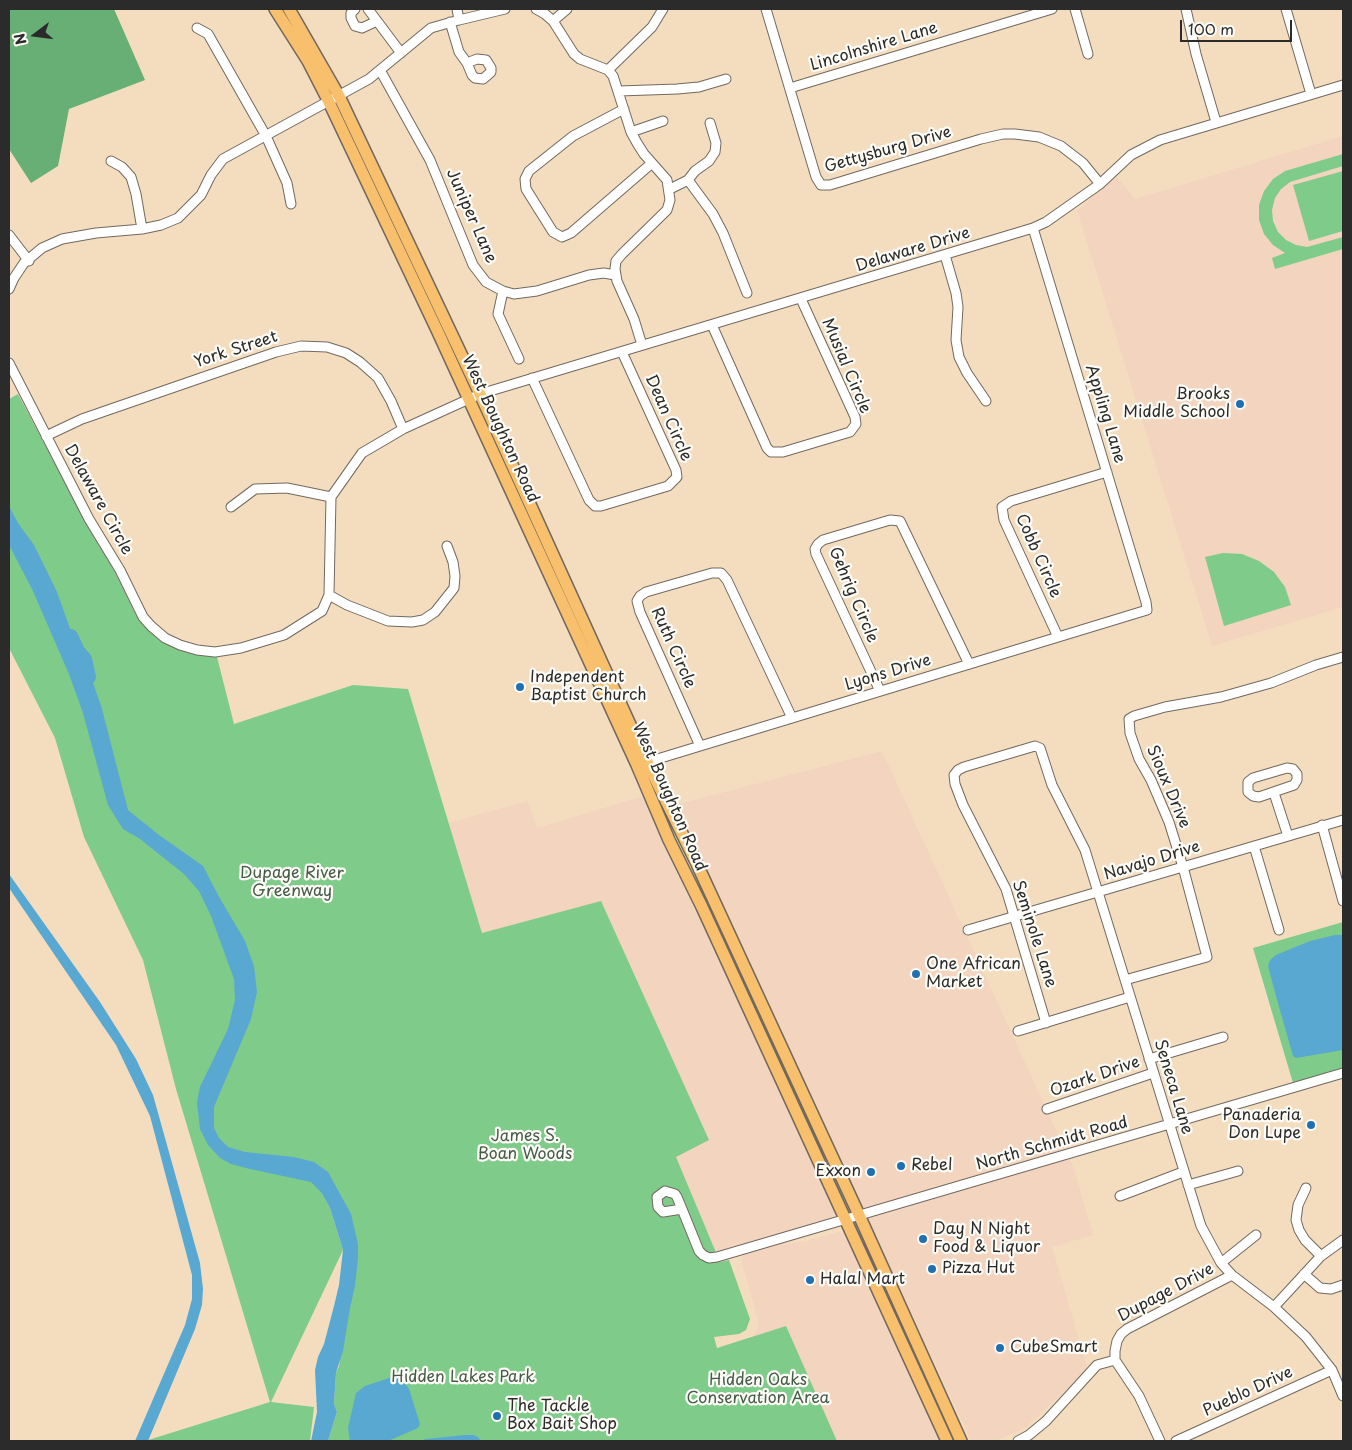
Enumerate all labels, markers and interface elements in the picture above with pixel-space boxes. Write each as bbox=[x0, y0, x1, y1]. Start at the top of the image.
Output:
north arrow bbox=[10, 10, 60, 60]
scale bar bbox=[1182, 10, 1294, 42]
text: 100 m bbox=[1188, 17, 1234, 40]
street label: Lincolnshire Lane bbox=[808, 18, 940, 76]
text: N bbox=[8, 31, 32, 47]
street label: Gettysburg Drive bbox=[822, 123, 954, 177]
street label: Juniper Lane bbox=[442, 166, 500, 266]
street label: Delaware Drive bbox=[854, 224, 972, 276]
street label: Musial Circle bbox=[817, 315, 875, 417]
street label: York Street bbox=[192, 328, 280, 372]
street label: West Boughton Road bbox=[457, 352, 543, 506]
street label: Appling Lane bbox=[1081, 362, 1129, 466]
street label: Dean Circle bbox=[640, 372, 696, 464]
place label: Brooks Middle School bbox=[1123, 385, 1230, 423]
marker: Brooks Middle School bbox=[1234, 398, 1246, 410]
street label: Delaware Circle bbox=[60, 442, 136, 558]
street label: Cobb Circle bbox=[1011, 511, 1065, 601]
street label: Gehrig Circle bbox=[824, 544, 882, 646]
street label: Ruth Circle bbox=[647, 604, 699, 692]
street label: Lyons Drive bbox=[843, 651, 933, 695]
place label: Independent Baptist Church bbox=[530, 668, 647, 706]
marker: Independent Baptist Church bbox=[514, 681, 526, 693]
street label: West Boughton Road bbox=[628, 720, 710, 874]
street label: Sioux Drive bbox=[1142, 743, 1194, 831]
street label: Navajo Drive bbox=[1102, 837, 1202, 885]
park label: Dupage River Greenway bbox=[240, 864, 344, 902]
street label: Seminole Lane bbox=[1008, 878, 1060, 990]
place label: One African Market bbox=[926, 955, 1021, 993]
marker: One African Market bbox=[910, 968, 922, 980]
street label: Seneca Lane bbox=[1149, 1037, 1197, 1137]
street label: Ozark Drive bbox=[1048, 1053, 1142, 1101]
place label: Panaderia Don Lupe bbox=[1222, 1106, 1301, 1144]
street label: North Schmidt Road bbox=[974, 1113, 1130, 1175]
marker: Panaderia Don Lupe bbox=[1305, 1119, 1317, 1131]
park label: James S. Boan Woods bbox=[478, 1127, 572, 1165]
place label: Rebel bbox=[911, 1156, 952, 1176]
marker: Rebel bbox=[895, 1160, 907, 1172]
place label: Exxon bbox=[816, 1162, 861, 1182]
marker: Exxon bbox=[865, 1166, 877, 1178]
place label: Day N Night Food & Liquor bbox=[933, 1220, 1040, 1258]
marker: Day N Night Food & Liquor bbox=[917, 1233, 929, 1245]
place label: Pizza Hut bbox=[942, 1259, 1015, 1279]
street label: Dupage Drive bbox=[1115, 1260, 1217, 1326]
marker: Pizza Hut bbox=[926, 1263, 938, 1275]
place label: Halal Mart bbox=[820, 1270, 905, 1290]
marker: Halal Mart bbox=[804, 1274, 816, 1286]
place label: CubeSmart bbox=[1010, 1338, 1098, 1358]
marker: CubeSmart bbox=[994, 1342, 1006, 1354]
street label: Pueblo Drive bbox=[1200, 1363, 1296, 1421]
park label: Hidden Lakes Park bbox=[391, 1368, 535, 1388]
park label: Hidden Oaks Conservation Area bbox=[686, 1371, 830, 1409]
place label: The Tackle Box Bait Shop bbox=[507, 1397, 617, 1435]
marker: The Tackle Box Bait Shop bbox=[491, 1410, 503, 1422]

